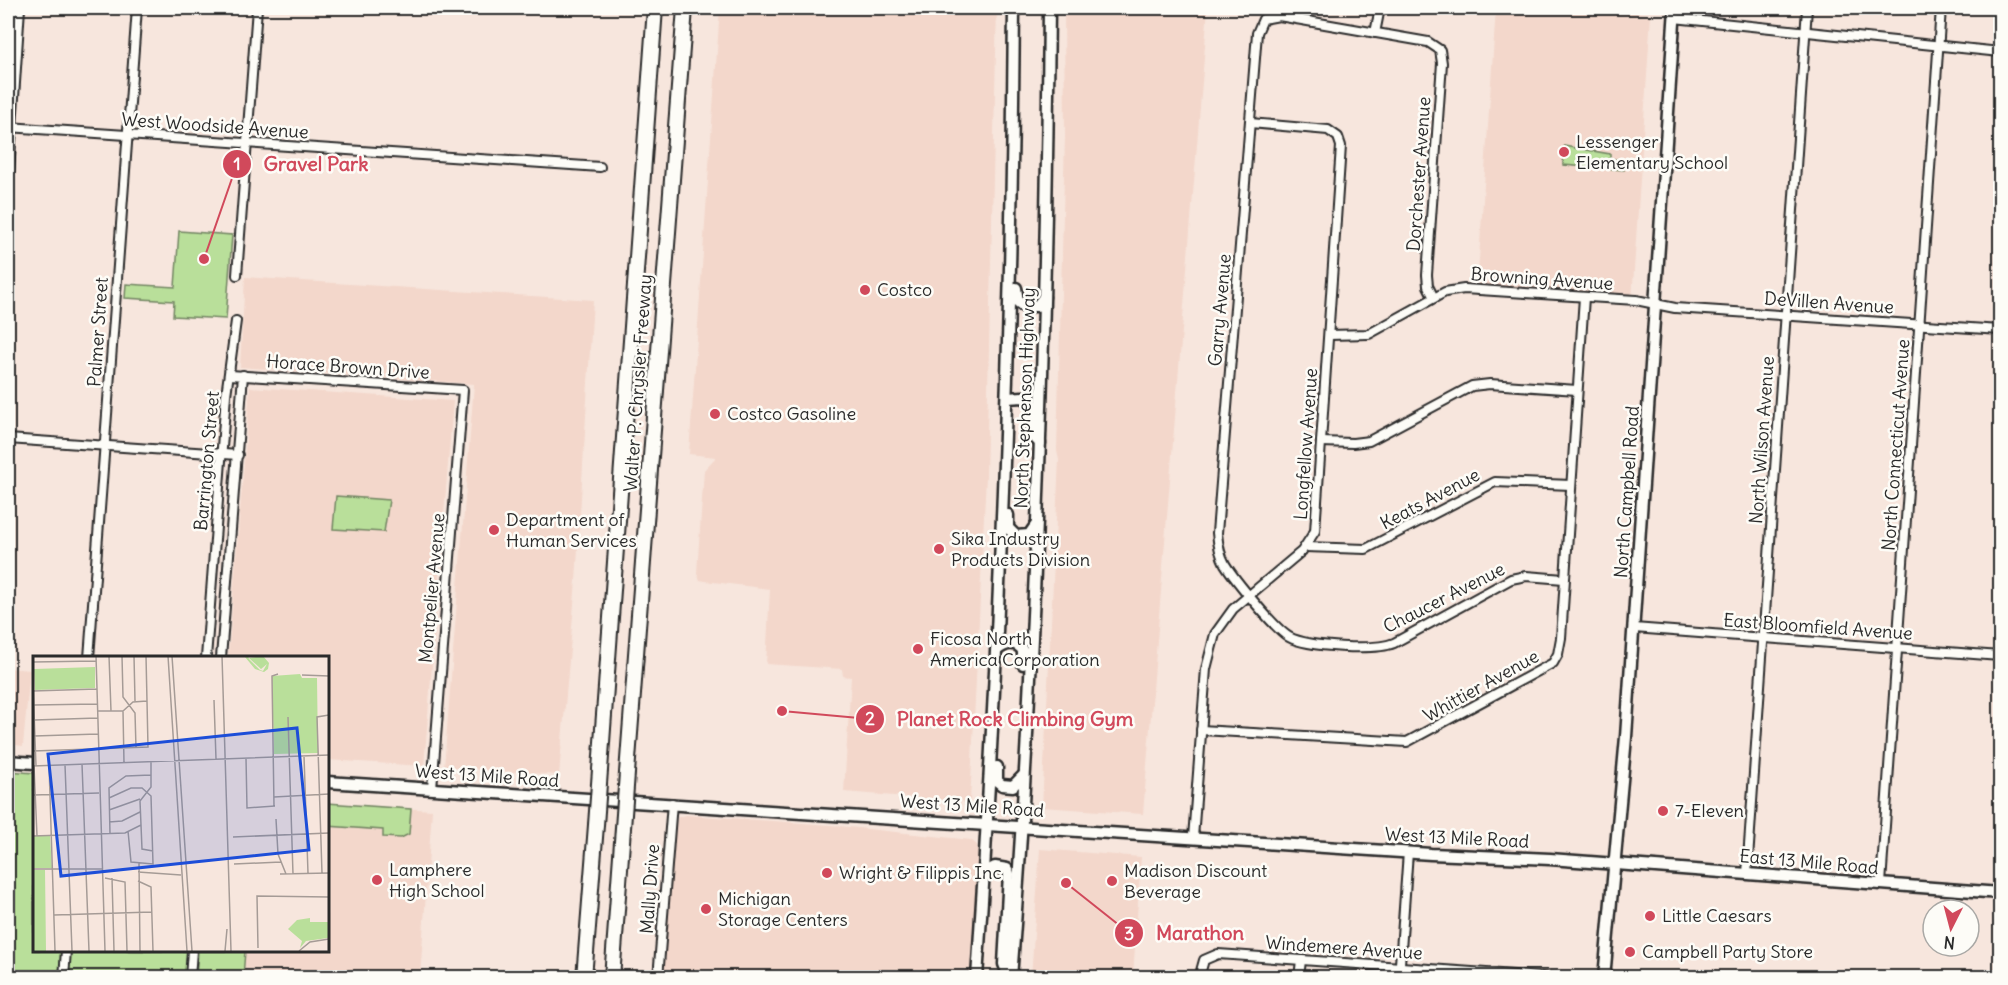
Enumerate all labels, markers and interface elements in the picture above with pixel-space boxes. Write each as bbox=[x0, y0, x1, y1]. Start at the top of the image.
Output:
street label: Dorchester Avenue bbox=[1402, 96, 1435, 252]
street label: West Woodside Avenue bbox=[121, 107, 309, 144]
place label: Lessenger Elementary School bbox=[1576, 130, 1728, 174]
callout: Gravel Park bbox=[222, 145, 381, 183]
marker: Lessenger Elementary School bbox=[1557, 145, 1571, 159]
text: Gravel Park bbox=[264, 151, 368, 176]
text: 1 bbox=[233, 152, 241, 175]
street label: Garry Avenue bbox=[1203, 253, 1236, 367]
street label: Browning Avenue bbox=[1470, 262, 1614, 295]
street label: Walter P. Chrysler Freeway bbox=[618, 273, 657, 493]
street label: Palmer Street bbox=[82, 276, 113, 388]
place label: Costco bbox=[877, 278, 932, 301]
marker: Costco bbox=[858, 283, 872, 297]
street label: DeVillen Avenue bbox=[1763, 286, 1895, 319]
street label: North Stephenson Highway bbox=[1009, 287, 1040, 509]
street label: North Connecticut Avenue bbox=[1877, 338, 1914, 552]
street label: Horace Brown Drive bbox=[266, 349, 430, 384]
street label: North Wilson Avenue bbox=[1744, 355, 1779, 525]
street label: Longfellow Avenue bbox=[1289, 367, 1322, 521]
street label: Barrington Street bbox=[189, 390, 224, 532]
place label: Costco Gasoline bbox=[727, 402, 856, 425]
street label: North Campbell Road bbox=[1609, 405, 1644, 579]
marker: Costco Gasoline bbox=[708, 407, 722, 421]
street label: Keats Avenue bbox=[1376, 463, 1484, 534]
place label: Department of Human Services bbox=[506, 508, 637, 552]
street label: Montpelier Avenue bbox=[413, 512, 450, 664]
marker: Department of Human Services bbox=[487, 523, 501, 537]
place label: Sika Industry Products Division bbox=[951, 527, 1090, 571]
marker: Sika Industry Products Division bbox=[932, 542, 946, 556]
street label: Chaucer Avenue bbox=[1379, 557, 1508, 638]
street label: East Bloomfield Avenue bbox=[1723, 608, 1913, 645]
place label: Ficosa North America Corporation bbox=[930, 627, 1100, 671]
marker: Ficosa North America Corporation bbox=[911, 642, 925, 656]
street label: Whittier Avenue bbox=[1419, 644, 1543, 727]
inset map bbox=[33, 656, 328, 952]
callout: Planet Rock Climbing Gym bbox=[855, 700, 1145, 738]
text: Planet Rock Climbing Gym bbox=[897, 706, 1134, 731]
text: 2 bbox=[865, 707, 875, 730]
street label: West 13 Mile Road bbox=[414, 759, 560, 792]
street label: West 13 Mile Road bbox=[899, 789, 1045, 822]
place label: 7-Eleven bbox=[1675, 799, 1744, 822]
marker: 7-Eleven bbox=[1656, 804, 1670, 818]
street label: West 13 Mile Road bbox=[1384, 822, 1530, 853]
street label: Mally Drive bbox=[635, 843, 664, 935]
street label: East 13 Mile Road bbox=[1739, 844, 1880, 879]
place label: Lamphere High School bbox=[389, 858, 485, 902]
place label: Madison Discount Beverage bbox=[1124, 859, 1267, 903]
place label: Wright & Filippis Inc bbox=[839, 861, 1002, 884]
marker: Wright & Filippis Inc bbox=[820, 866, 834, 880]
marker: Lamphere High School bbox=[370, 873, 384, 887]
marker: Madison Discount Beverage bbox=[1105, 874, 1119, 888]
place label: Michigan Storage Centers bbox=[718, 887, 848, 931]
north arrow bbox=[1921, 898, 1981, 958]
marker: Michigan Storage Centers bbox=[699, 902, 713, 916]
place label: Little Caesars bbox=[1662, 904, 1772, 927]
marker: Little Caesars bbox=[1643, 909, 1657, 923]
callout: Marathon bbox=[1114, 914, 1256, 952]
text: Marathon bbox=[1156, 920, 1244, 945]
text: 3 bbox=[1124, 922, 1134, 945]
street label: Windemere Avenue bbox=[1265, 931, 1423, 964]
text: N bbox=[1943, 932, 1956, 953]
place label: Campbell Party Store bbox=[1642, 940, 1813, 963]
marker: Campbell Party Store bbox=[1623, 945, 1637, 959]

